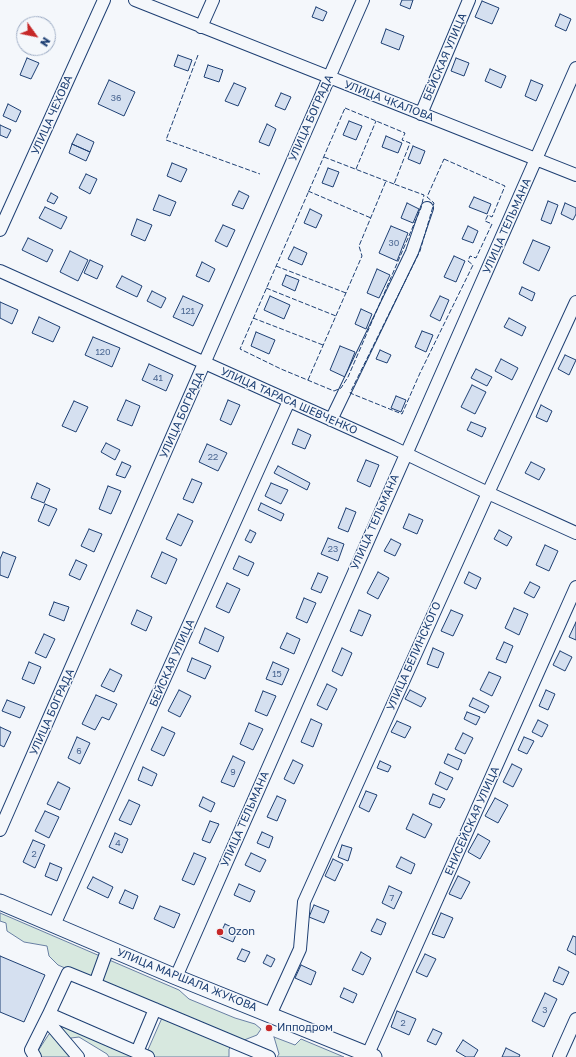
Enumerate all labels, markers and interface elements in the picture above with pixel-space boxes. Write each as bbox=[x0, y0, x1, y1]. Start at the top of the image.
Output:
street label: БЕЙСКАЯ УЛИЦА bbox=[420, 11, 470, 103]
north arrow bbox=[16, 16, 56, 56]
text: N bbox=[38, 35, 53, 49]
street label: УЛИЦА ЧЕХОВА bbox=[29, 73, 75, 157]
street label: УЛИЦА БОГРАДА bbox=[286, 73, 336, 163]
street label: УЛИЦА ЧКАЛОВА bbox=[342, 78, 436, 124]
house number: 36 bbox=[111, 93, 121, 103]
street label: УЛИЦА ТЕЛЬМАНА bbox=[480, 176, 534, 276]
house number: 30 bbox=[389, 238, 399, 248]
house number: 121 bbox=[181, 306, 195, 316]
house number: 120 bbox=[95, 347, 111, 357]
street label: УЛИЦА ТАРАСА ШЕВЧЕНКО bbox=[218, 365, 360, 437]
street label: УЛИЦА БОГРАДА bbox=[157, 370, 207, 460]
house number: 41 bbox=[153, 373, 163, 383]
house number: 22 bbox=[208, 452, 218, 462]
street label: УЛИЦА ТЕЛЬМАНА bbox=[348, 472, 402, 572]
house number: 23 bbox=[328, 544, 338, 554]
street label: УЛИЦА БЕЛИНСКОГО bbox=[384, 600, 444, 712]
street label: БЕЙСКАЯ УЛИЦА bbox=[147, 617, 197, 709]
street label: УЛИЦА БОГРАДА bbox=[27, 667, 77, 757]
house number: 15 bbox=[272, 669, 282, 679]
house number: 6 bbox=[76, 746, 82, 756]
street label: ЕНИСЕЙСКАЯ УЛИЦА bbox=[442, 764, 502, 878]
house number: 9 bbox=[230, 767, 236, 777]
street label: УЛИЦА ТЕЛЬМАНА bbox=[218, 769, 272, 869]
house number: 4 bbox=[115, 838, 121, 848]
house number: 2 bbox=[31, 849, 37, 859]
house number: 7 bbox=[390, 893, 394, 903]
place label: Ozon bbox=[228, 925, 255, 939]
marker: Ozon bbox=[215, 927, 225, 937]
street label: УЛИЦА МАРШАЛА ЖУКОВА bbox=[115, 946, 259, 1014]
house number: 3 bbox=[542, 1005, 548, 1015]
house number: 2 bbox=[400, 1018, 406, 1028]
place label: Ипподром bbox=[277, 1021, 333, 1035]
marker: Ипподром bbox=[264, 1023, 274, 1033]

